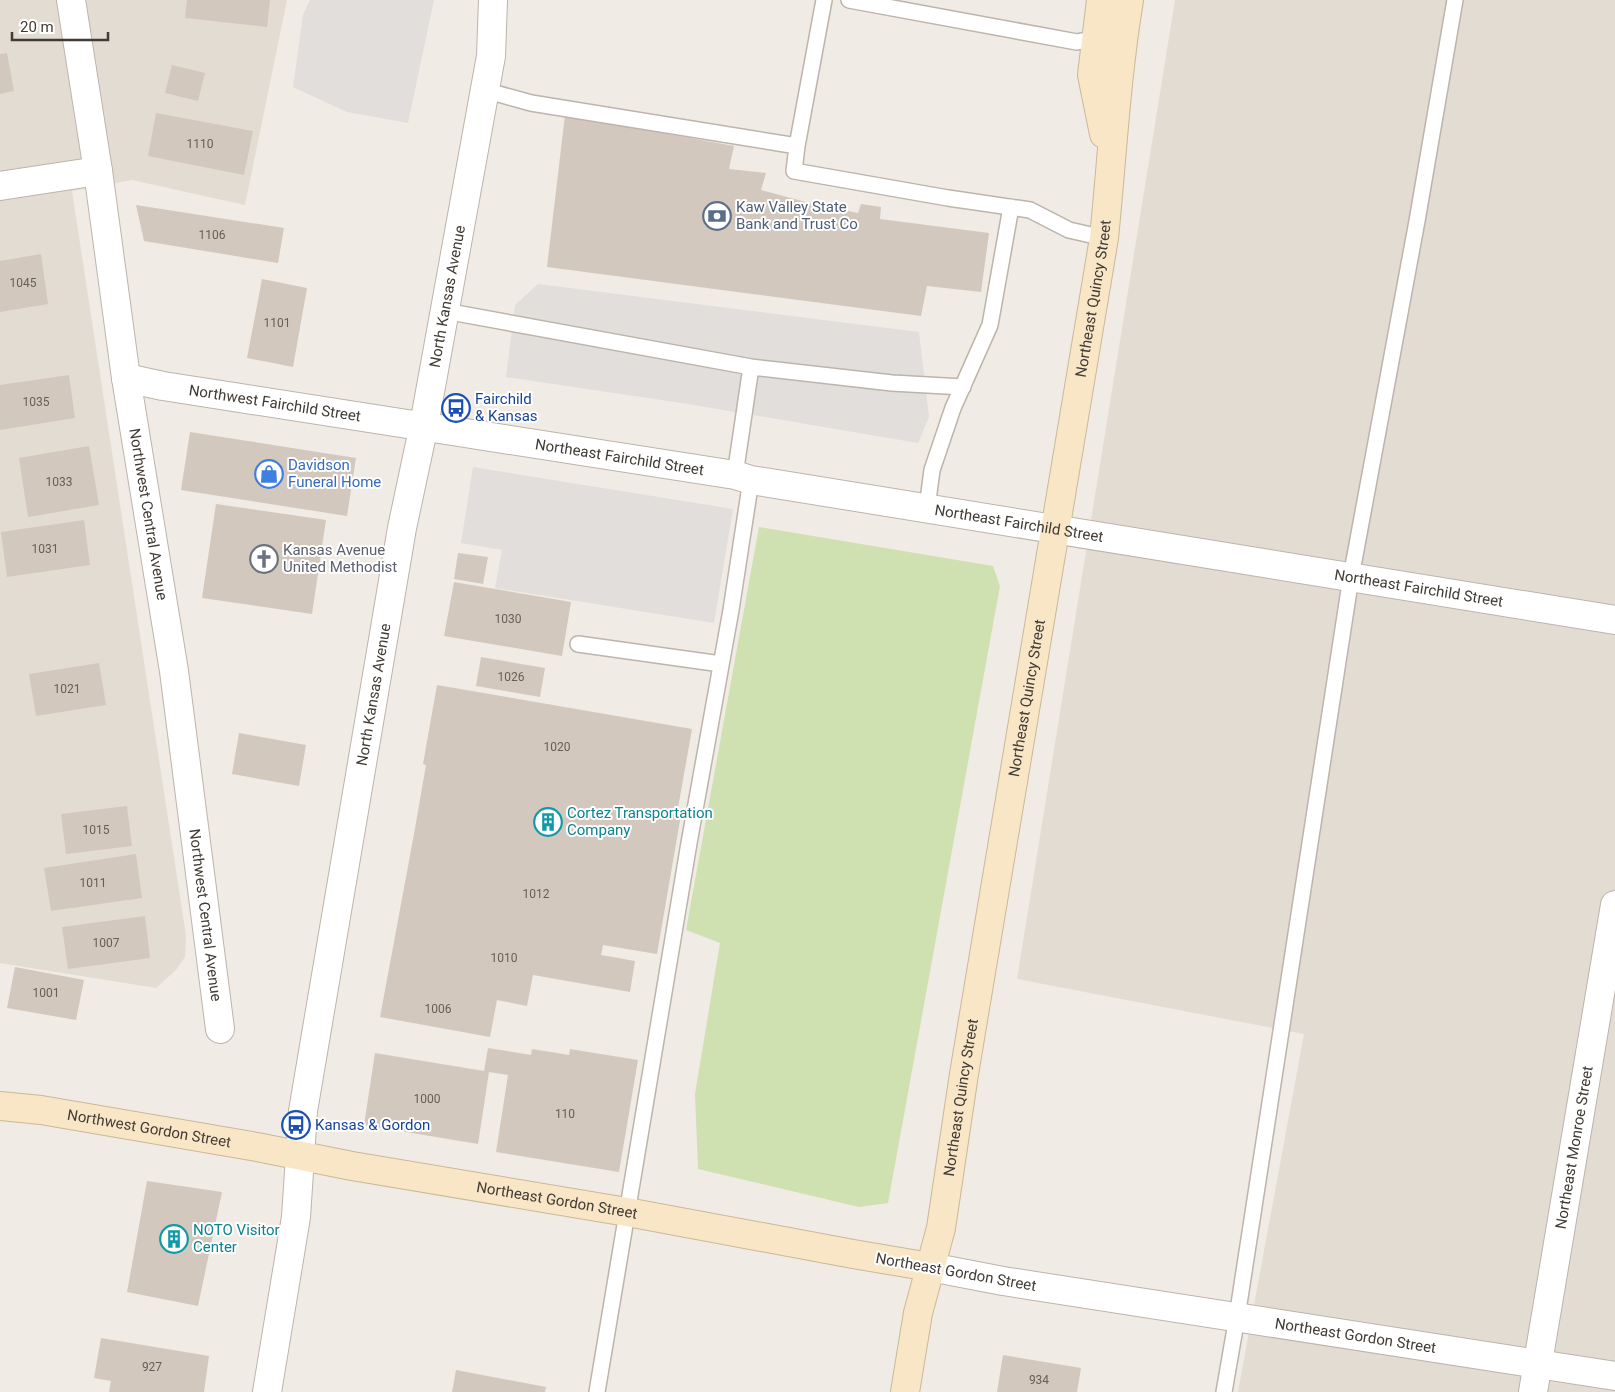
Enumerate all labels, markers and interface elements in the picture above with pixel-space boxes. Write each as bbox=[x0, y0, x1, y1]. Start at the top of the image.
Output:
scale bar bbox=[12, 10, 109, 42]
text: 20 m bbox=[20, 18, 54, 36]
house number: 1110 bbox=[187, 137, 214, 151]
place label: Kaw Valley State Bank and Trust Co bbox=[736, 198, 858, 233]
bank icon: Kaw Valley State Bank and Trust Co bbox=[702, 201, 732, 231]
street label: Northeast Quincy Street bbox=[1072, 219, 1115, 379]
street label: North Kansas Avenue bbox=[426, 224, 469, 369]
house number: 1106 bbox=[199, 228, 226, 242]
house number: 1045 bbox=[10, 276, 37, 290]
house number: 1101 bbox=[264, 316, 290, 330]
street label: Northwest Fairchild Street bbox=[188, 381, 362, 426]
place label: Fairchild & Kansas bbox=[475, 390, 538, 425]
bus stop icon: Fairchild & Kansas bbox=[441, 393, 471, 423]
house number: 1035 bbox=[23, 395, 50, 409]
street label: Northwest Central Avenue bbox=[125, 427, 171, 602]
street label: Northeast Fairchild Street bbox=[534, 435, 705, 479]
place label: Davidson Funeral Home bbox=[288, 456, 381, 491]
shop icon: Davidson Funeral Home bbox=[254, 459, 284, 489]
house number: 1033 bbox=[46, 475, 72, 489]
street label: Northeast Fairchild Street bbox=[933, 501, 1105, 546]
place label: Kansas Avenue United Methodist bbox=[283, 541, 397, 576]
house number: 1031 bbox=[32, 542, 58, 556]
church icon: Kansas Avenue United Methodist bbox=[249, 544, 279, 574]
street label: Northeast Fairchild Street bbox=[1333, 566, 1504, 611]
house number: 1030 bbox=[495, 612, 522, 626]
street label: Northeast Quincy Street bbox=[1005, 618, 1049, 778]
street label: North Kansas Avenue bbox=[353, 622, 395, 767]
house number: 1026 bbox=[498, 670, 525, 684]
house number: 1021 bbox=[54, 682, 80, 696]
house number: 1020 bbox=[544, 740, 571, 754]
place label: Cortez Transportation Company bbox=[567, 804, 713, 839]
building icon: Cortez Transportation Company bbox=[533, 807, 563, 837]
house number: 1015 bbox=[83, 823, 110, 837]
street label: Northwest Central Avenue bbox=[185, 828, 225, 1003]
house number: 1011 bbox=[80, 876, 106, 890]
house number: 1012 bbox=[523, 887, 550, 901]
house number: 1007 bbox=[93, 936, 120, 950]
house number: 1010 bbox=[491, 951, 518, 965]
house number: 1001 bbox=[33, 986, 59, 1000]
house number: 1006 bbox=[425, 1002, 452, 1016]
street label: Northeast Quincy Street bbox=[940, 1017, 982, 1178]
street label: Northeast Monroe Street bbox=[1552, 1064, 1597, 1230]
house number: 1000 bbox=[414, 1092, 441, 1106]
street label: Northwest Gordon Street bbox=[66, 1106, 233, 1151]
house number: 110 bbox=[555, 1107, 575, 1121]
bus stop icon: Kansas & Gordon bbox=[281, 1110, 311, 1140]
place label: Kansas & Gordon bbox=[315, 1116, 430, 1134]
street label: Northeast Gordon Street bbox=[475, 1178, 639, 1223]
place label: NOTO Visitor Center bbox=[193, 1221, 280, 1256]
building icon: NOTO Visitor Center bbox=[159, 1224, 189, 1254]
street label: Northeast Gordon Street bbox=[874, 1249, 1038, 1295]
street label: Northeast Gordon Street bbox=[1274, 1314, 1437, 1357]
house number: 927 bbox=[142, 1360, 162, 1374]
house number: 934 bbox=[1029, 1373, 1049, 1387]

